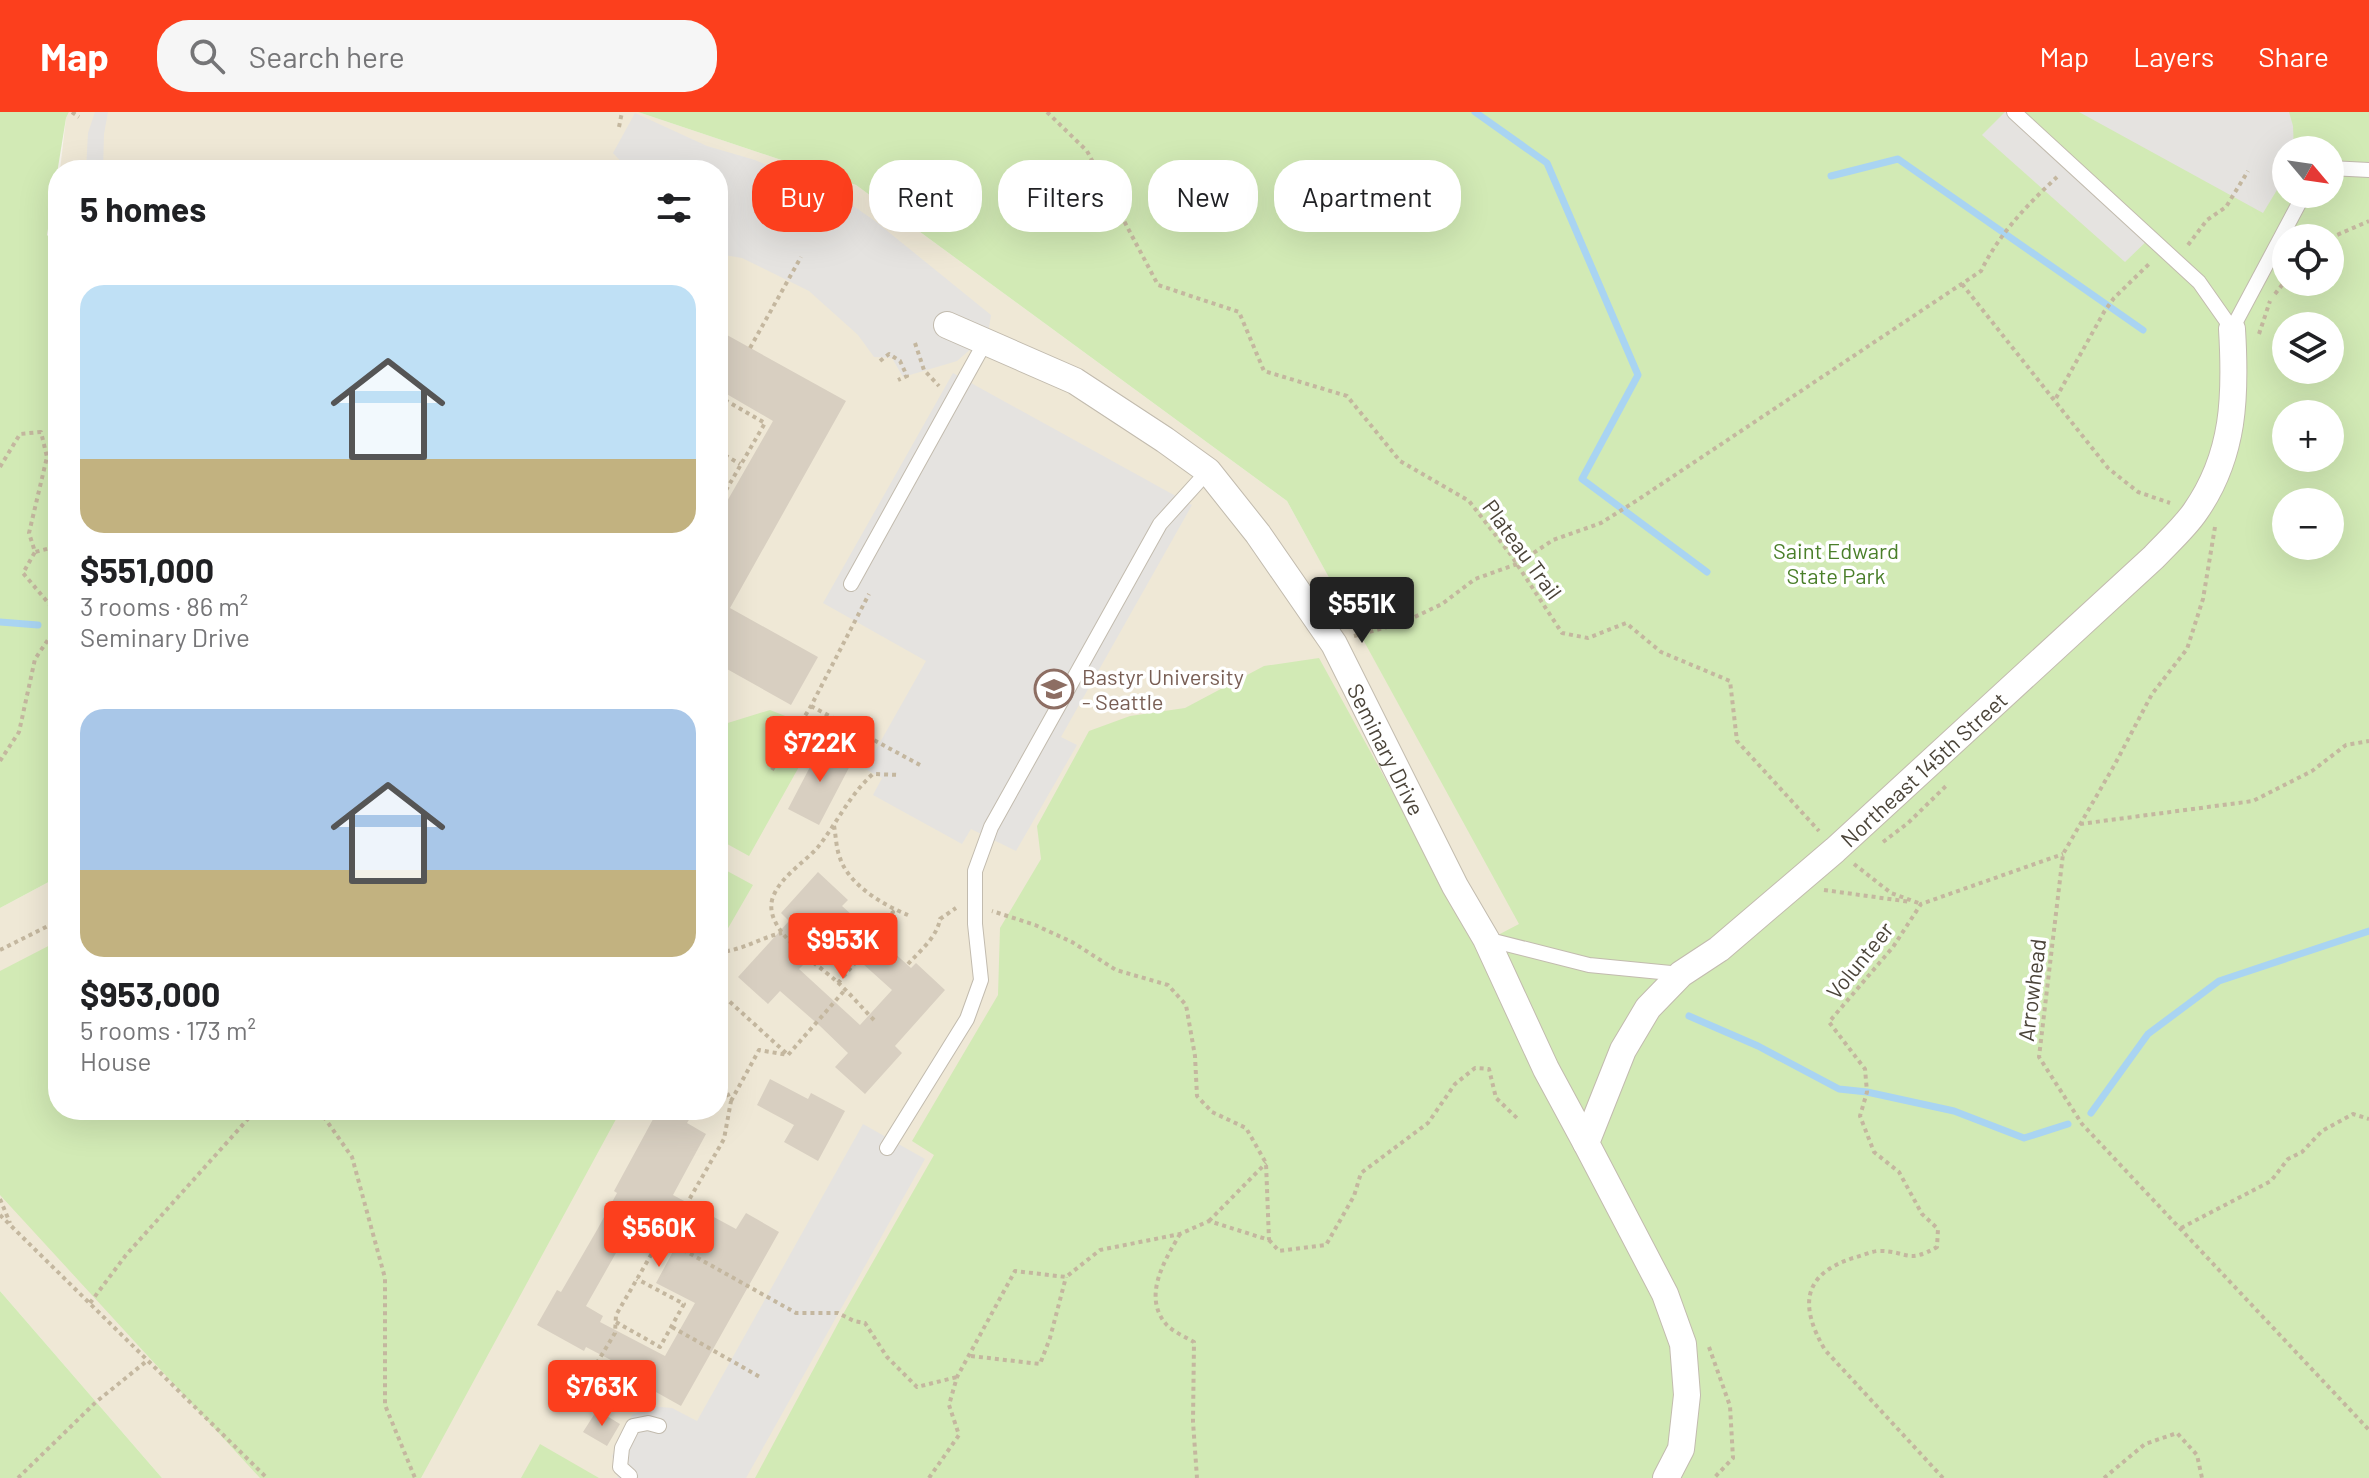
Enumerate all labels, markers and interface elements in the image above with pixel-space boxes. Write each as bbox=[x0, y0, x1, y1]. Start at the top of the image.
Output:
search box bbox=[157, 20, 717, 92]
text: Map bbox=[40, 33, 109, 79]
icon: search bbox=[185, 34, 229, 78]
text: Search here bbox=[249, 38, 405, 74]
text: Map bbox=[2039, 39, 2089, 73]
text: Layers bbox=[2133, 39, 2214, 73]
text: Share bbox=[2258, 39, 2329, 73]
north arrow bbox=[2272, 136, 2344, 208]
map controls bbox=[2272, 136, 2344, 560]
chip: Buy bbox=[752, 160, 853, 232]
chip: Rent bbox=[869, 160, 982, 232]
chip: Filters bbox=[998, 160, 1132, 232]
chip: New bbox=[1148, 160, 1258, 232]
chip: Apartment bbox=[1274, 160, 1461, 232]
icon: filters bbox=[652, 186, 696, 230]
text: 5 homes bbox=[80, 188, 206, 229]
button: locate bbox=[2272, 224, 2344, 296]
button: layers bbox=[2272, 312, 2344, 384]
icon: home bbox=[316, 337, 460, 481]
button: + bbox=[2272, 400, 2344, 472]
button: − bbox=[2272, 488, 2344, 560]
street label: Plateau Trail bbox=[1478, 494, 1568, 604]
park label: Saint Edward State Park bbox=[1773, 537, 1899, 588]
text: $551,000 bbox=[80, 549, 214, 590]
pin: $551K bbox=[1306, 577, 1418, 645]
text: $551K bbox=[1328, 587, 1396, 618]
text: 3 rooms · 86 m² bbox=[80, 590, 248, 621]
text: Seminary Drive bbox=[80, 621, 250, 652]
place label: Bastyr University - Seattle bbox=[1082, 663, 1244, 714]
school or university icon: Bastyr University - Seattle bbox=[1033, 668, 1075, 710]
street label: Seminary Drive bbox=[1343, 679, 1430, 819]
street label: Northeast 145th Street bbox=[1835, 686, 2012, 852]
pin: $722K bbox=[764, 716, 876, 784]
text: $722K bbox=[783, 726, 857, 757]
icon: home bbox=[316, 761, 460, 905]
pin: $953K bbox=[787, 913, 899, 981]
street label: Volunteer bbox=[1820, 916, 1898, 1004]
text: $953K bbox=[806, 923, 880, 954]
street label: Arrowhead bbox=[2012, 937, 2050, 1043]
text: $953,000 bbox=[80, 973, 220, 1014]
text: 5 rooms · 173 m² bbox=[80, 1014, 256, 1045]
text: House bbox=[80, 1045, 151, 1076]
pin: $560K bbox=[603, 1201, 715, 1269]
text: $560K bbox=[622, 1211, 696, 1242]
pin: $763K bbox=[546, 1360, 658, 1428]
text: $763K bbox=[566, 1370, 638, 1401]

